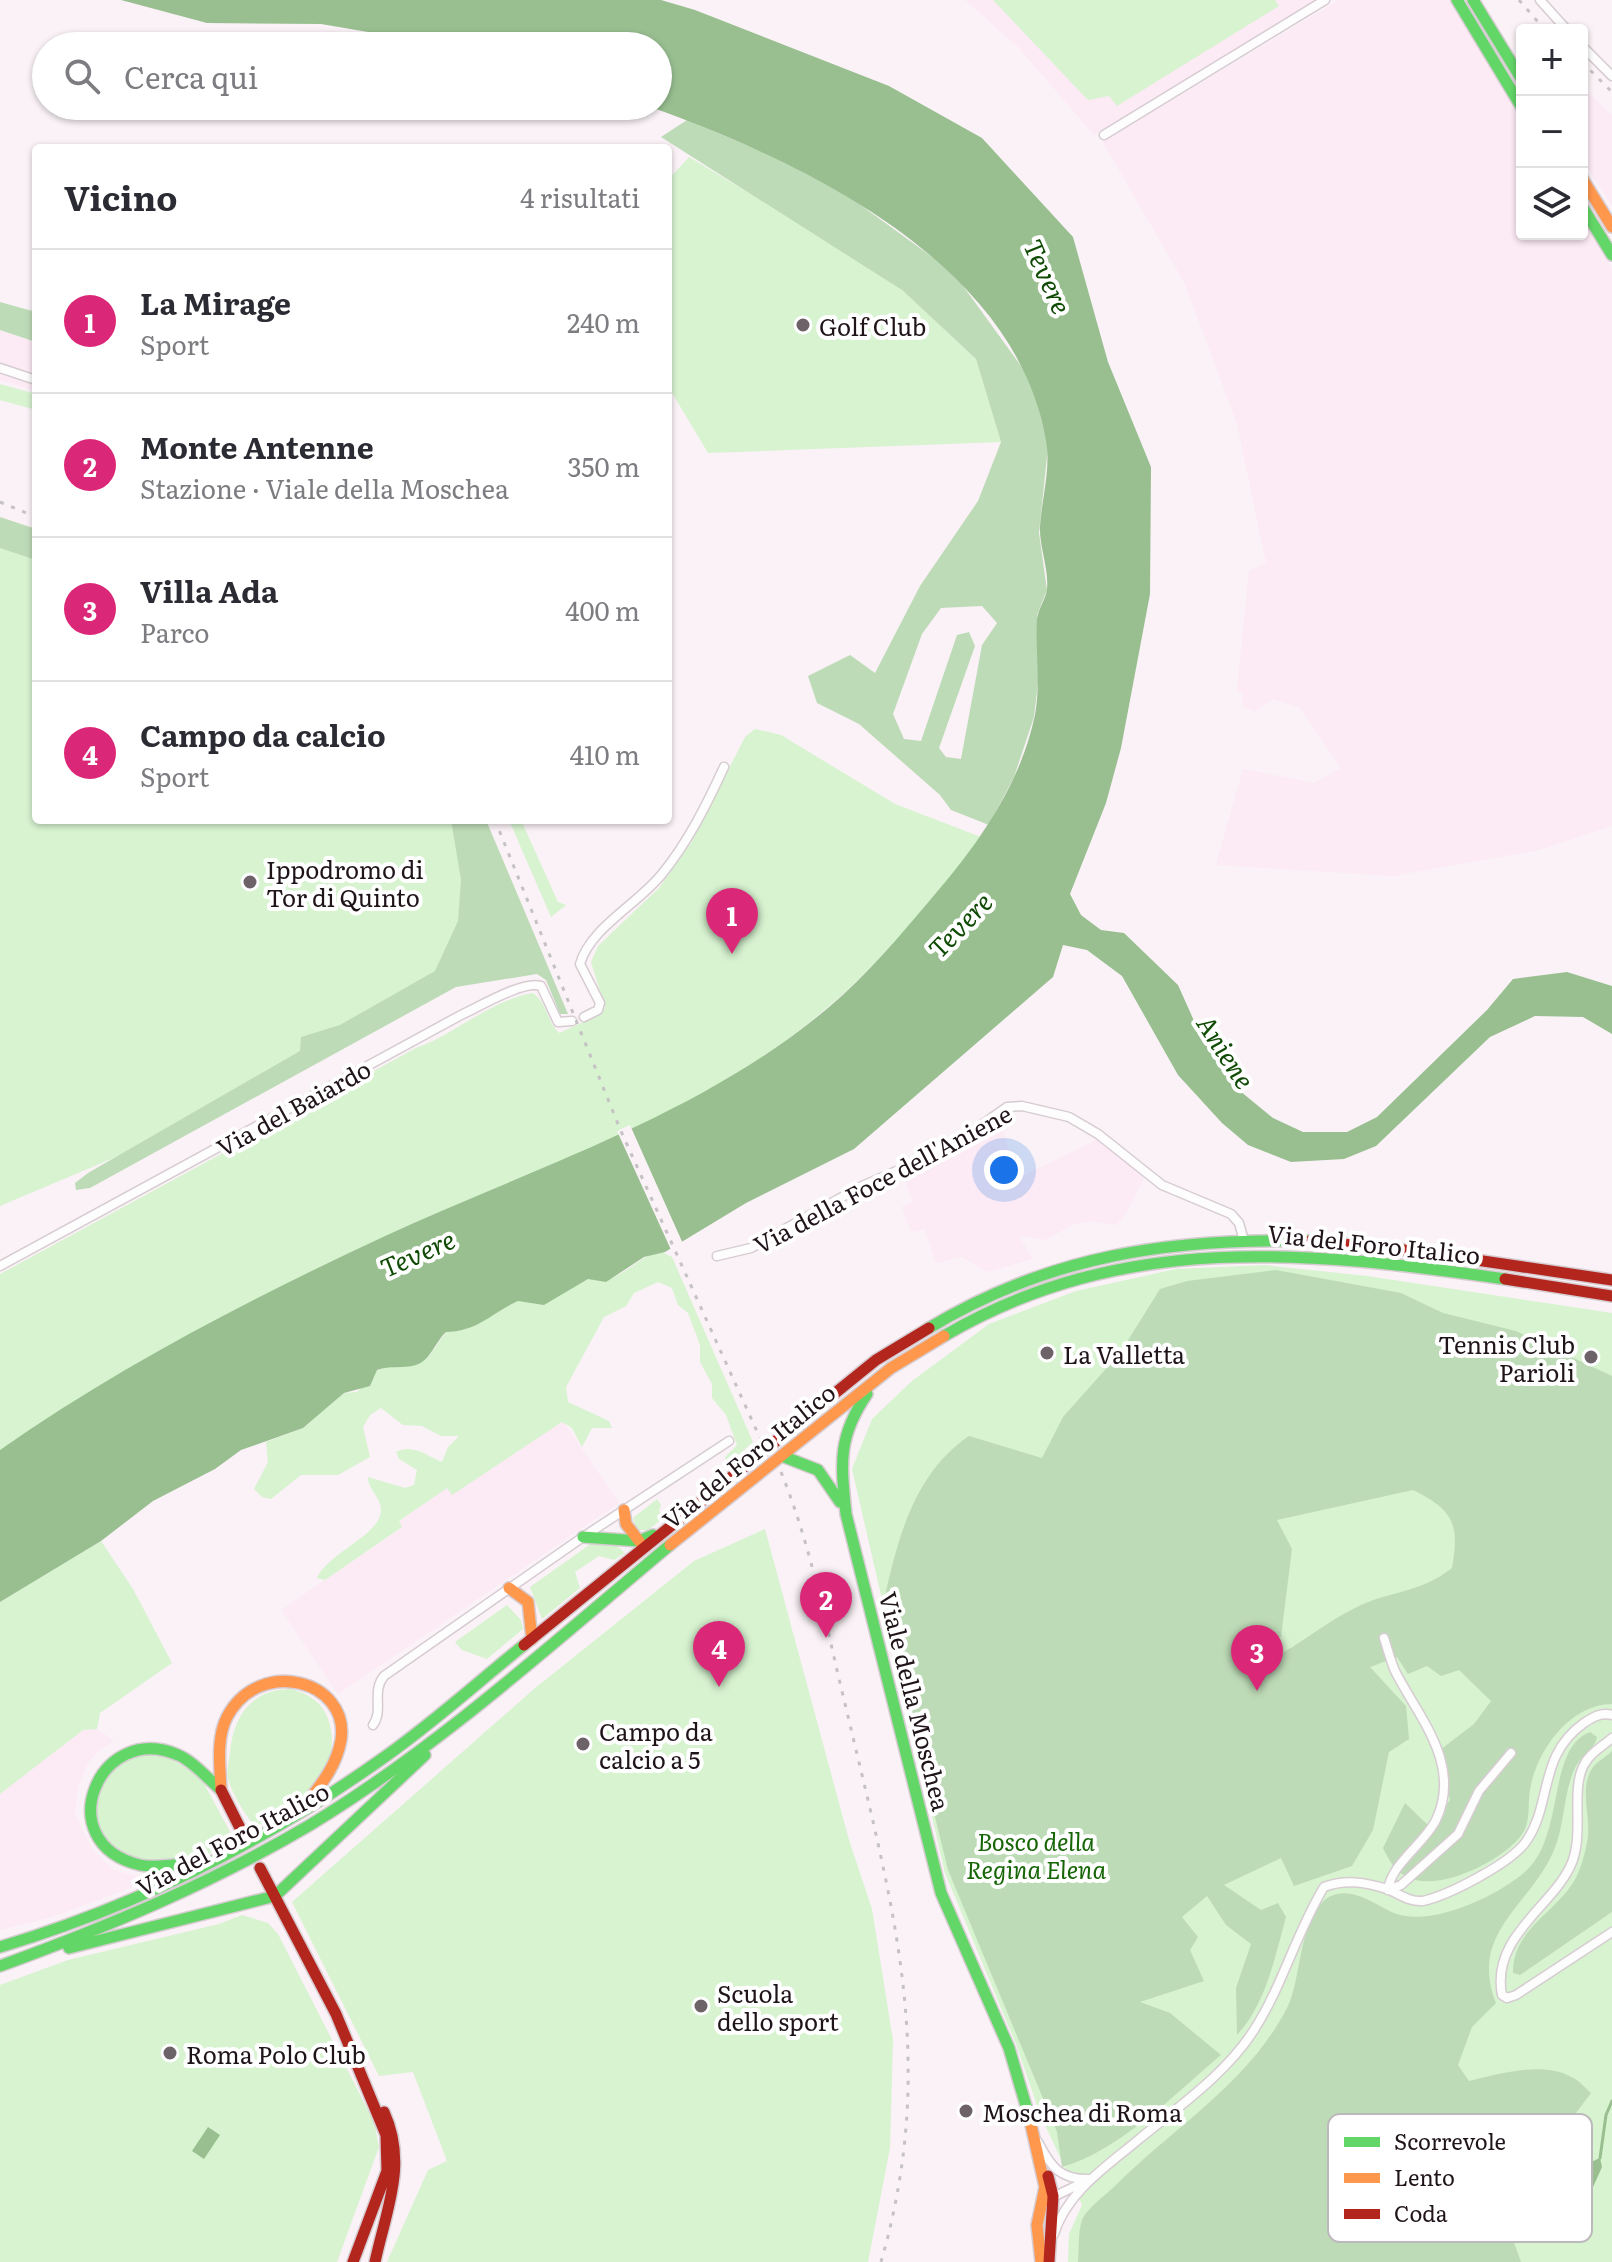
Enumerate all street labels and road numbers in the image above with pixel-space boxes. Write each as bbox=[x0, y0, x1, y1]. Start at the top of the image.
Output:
street label: Via del Baiardo bbox=[209, 1050, 377, 1164]
street label: Via della Foce dell'Aniene bbox=[747, 1095, 1017, 1261]
street label: Via del Foro Italico bbox=[1266, 1214, 1482, 1272]
street label: Via del Foro Italico bbox=[654, 1374, 842, 1536]
street label: Viale della Moschea bbox=[872, 1588, 960, 1814]
street label: Via del Foro Italico bbox=[129, 1772, 335, 1904]

